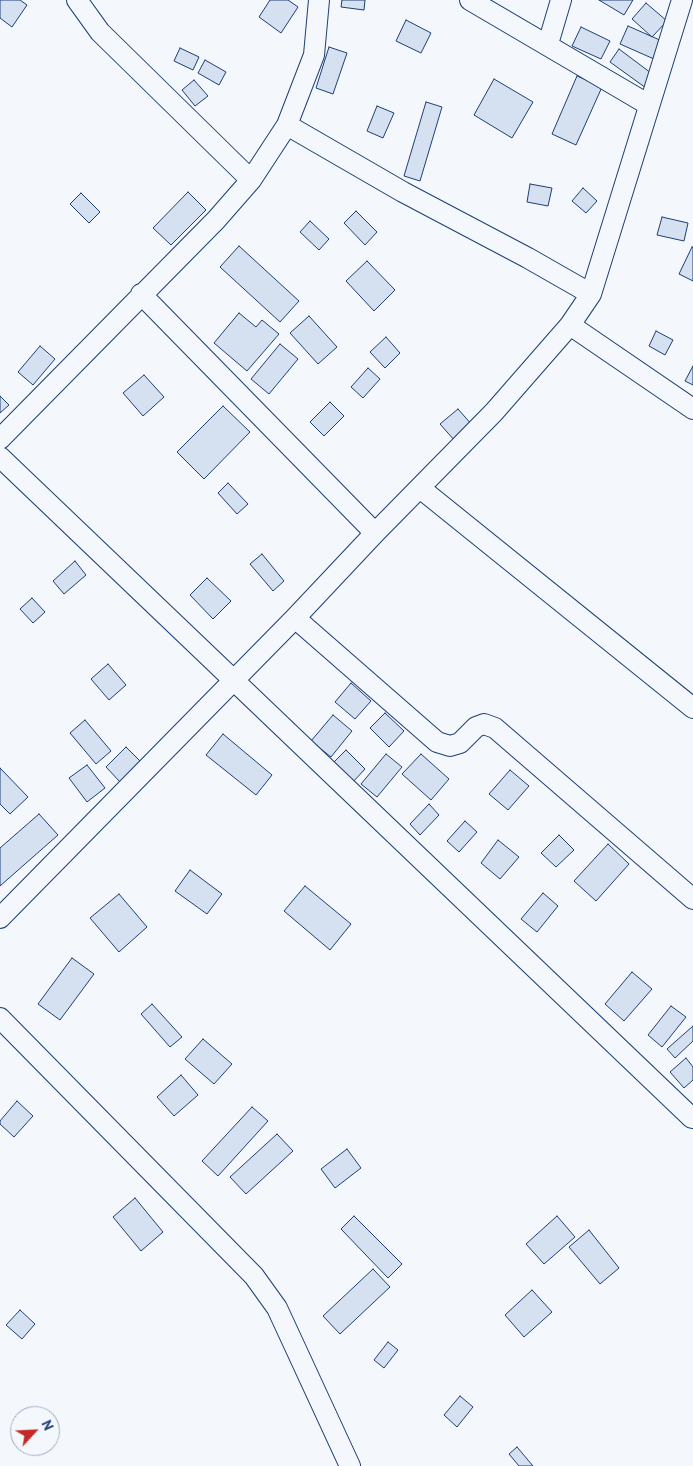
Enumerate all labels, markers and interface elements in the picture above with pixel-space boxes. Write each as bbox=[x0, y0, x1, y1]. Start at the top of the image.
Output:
north arrow bbox=[10, 1406, 60, 1456]
text: N bbox=[38, 1417, 58, 1433]

